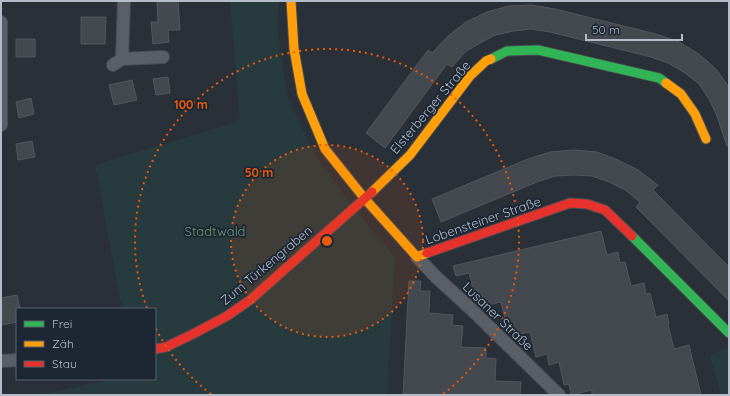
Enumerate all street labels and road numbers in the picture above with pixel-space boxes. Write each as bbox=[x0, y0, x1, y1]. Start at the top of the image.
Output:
street label: Elsterberger Straße bbox=[386, 57, 474, 157]
street label: Lobensteiner Straße bbox=[423, 193, 543, 247]
street label: Zum Türkengraben bbox=[217, 222, 315, 308]
street label: Lusaner Straße bbox=[460, 278, 536, 354]

